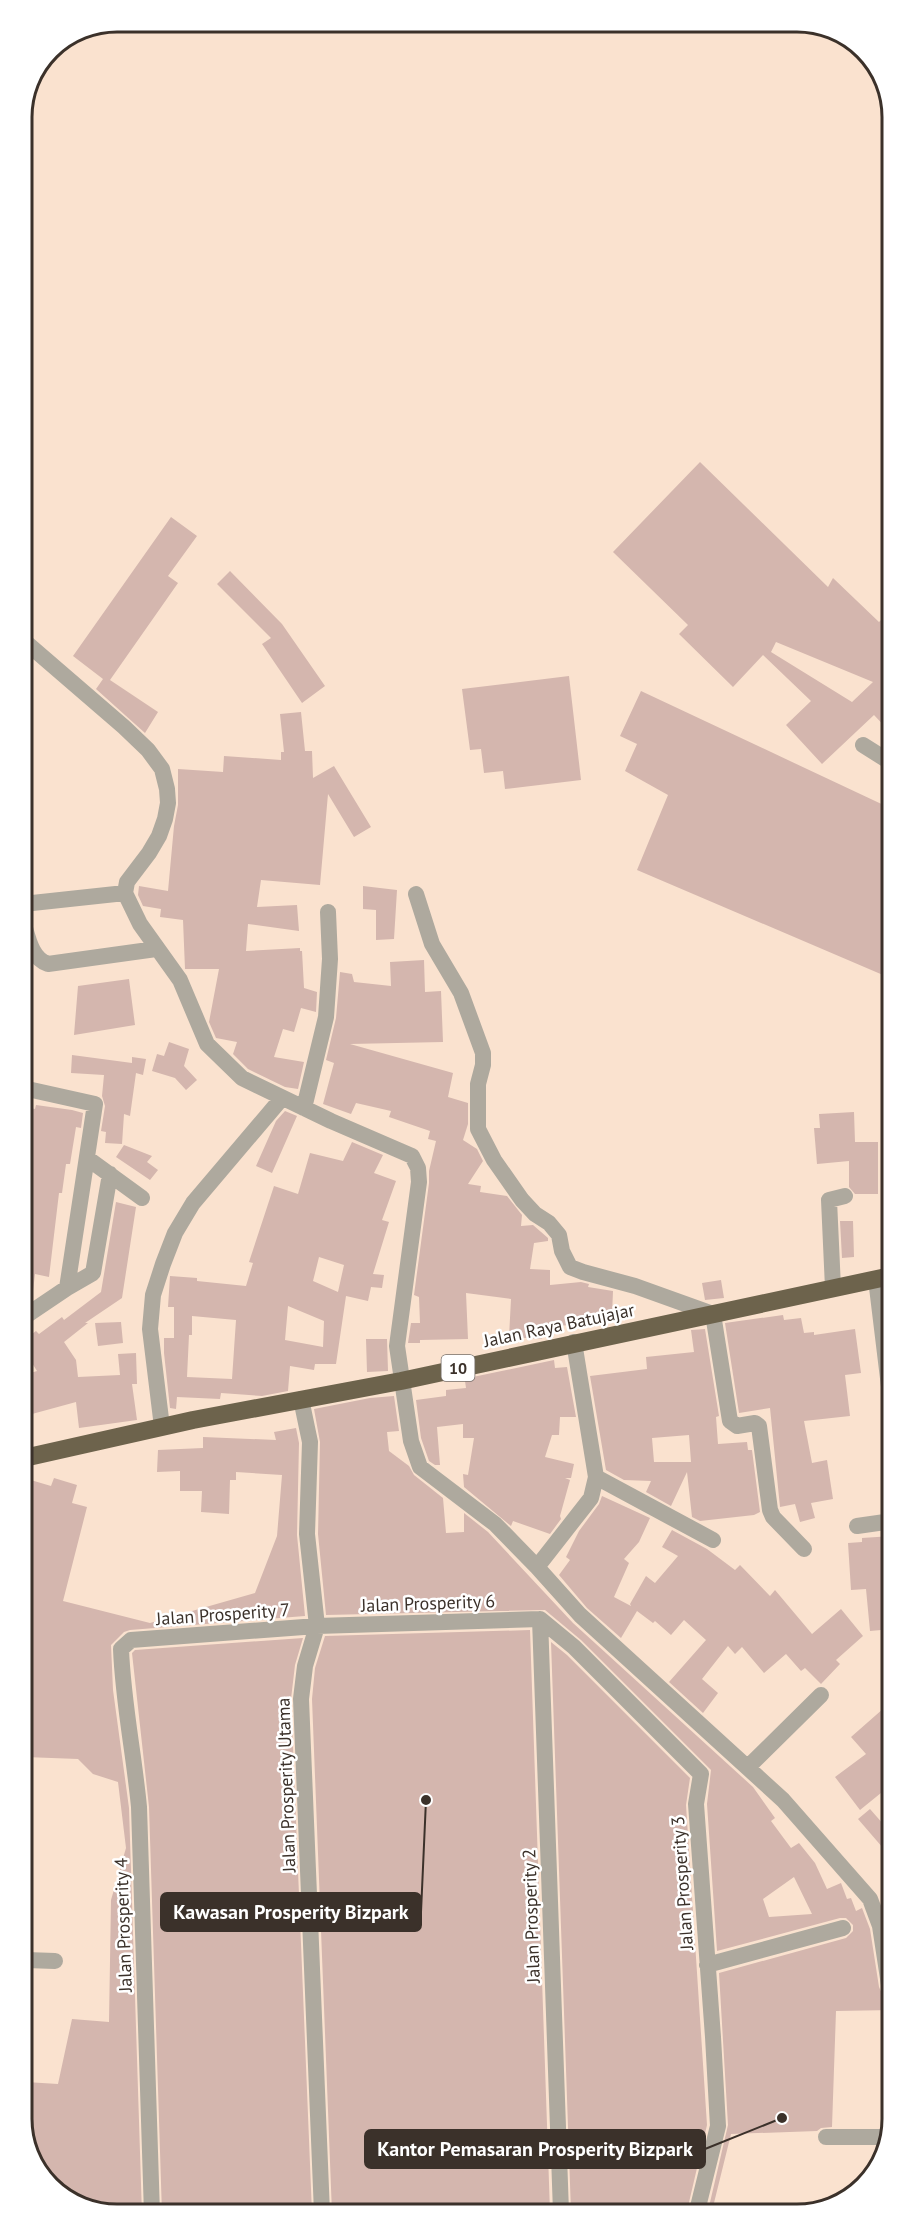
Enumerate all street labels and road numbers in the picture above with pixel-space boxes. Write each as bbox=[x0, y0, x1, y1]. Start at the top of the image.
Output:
street label: Jalan Raya Batujajar bbox=[481, 1298, 636, 1352]
road number: 10 bbox=[442, 1355, 474, 1381]
street label: Jalan Prosperity 6 bbox=[360, 1589, 495, 1617]
street label: Jalan Prosperity 7 bbox=[154, 1598, 291, 1630]
street label: Jalan Prosperity Utama bbox=[271, 1697, 301, 1874]
street label: Jalan Prosperity 3 bbox=[666, 1815, 698, 1952]
street label: Jalan Prosperity 2 bbox=[517, 1849, 545, 1984]
street label: Jalan Prosperity 4 bbox=[109, 1857, 137, 1993]

